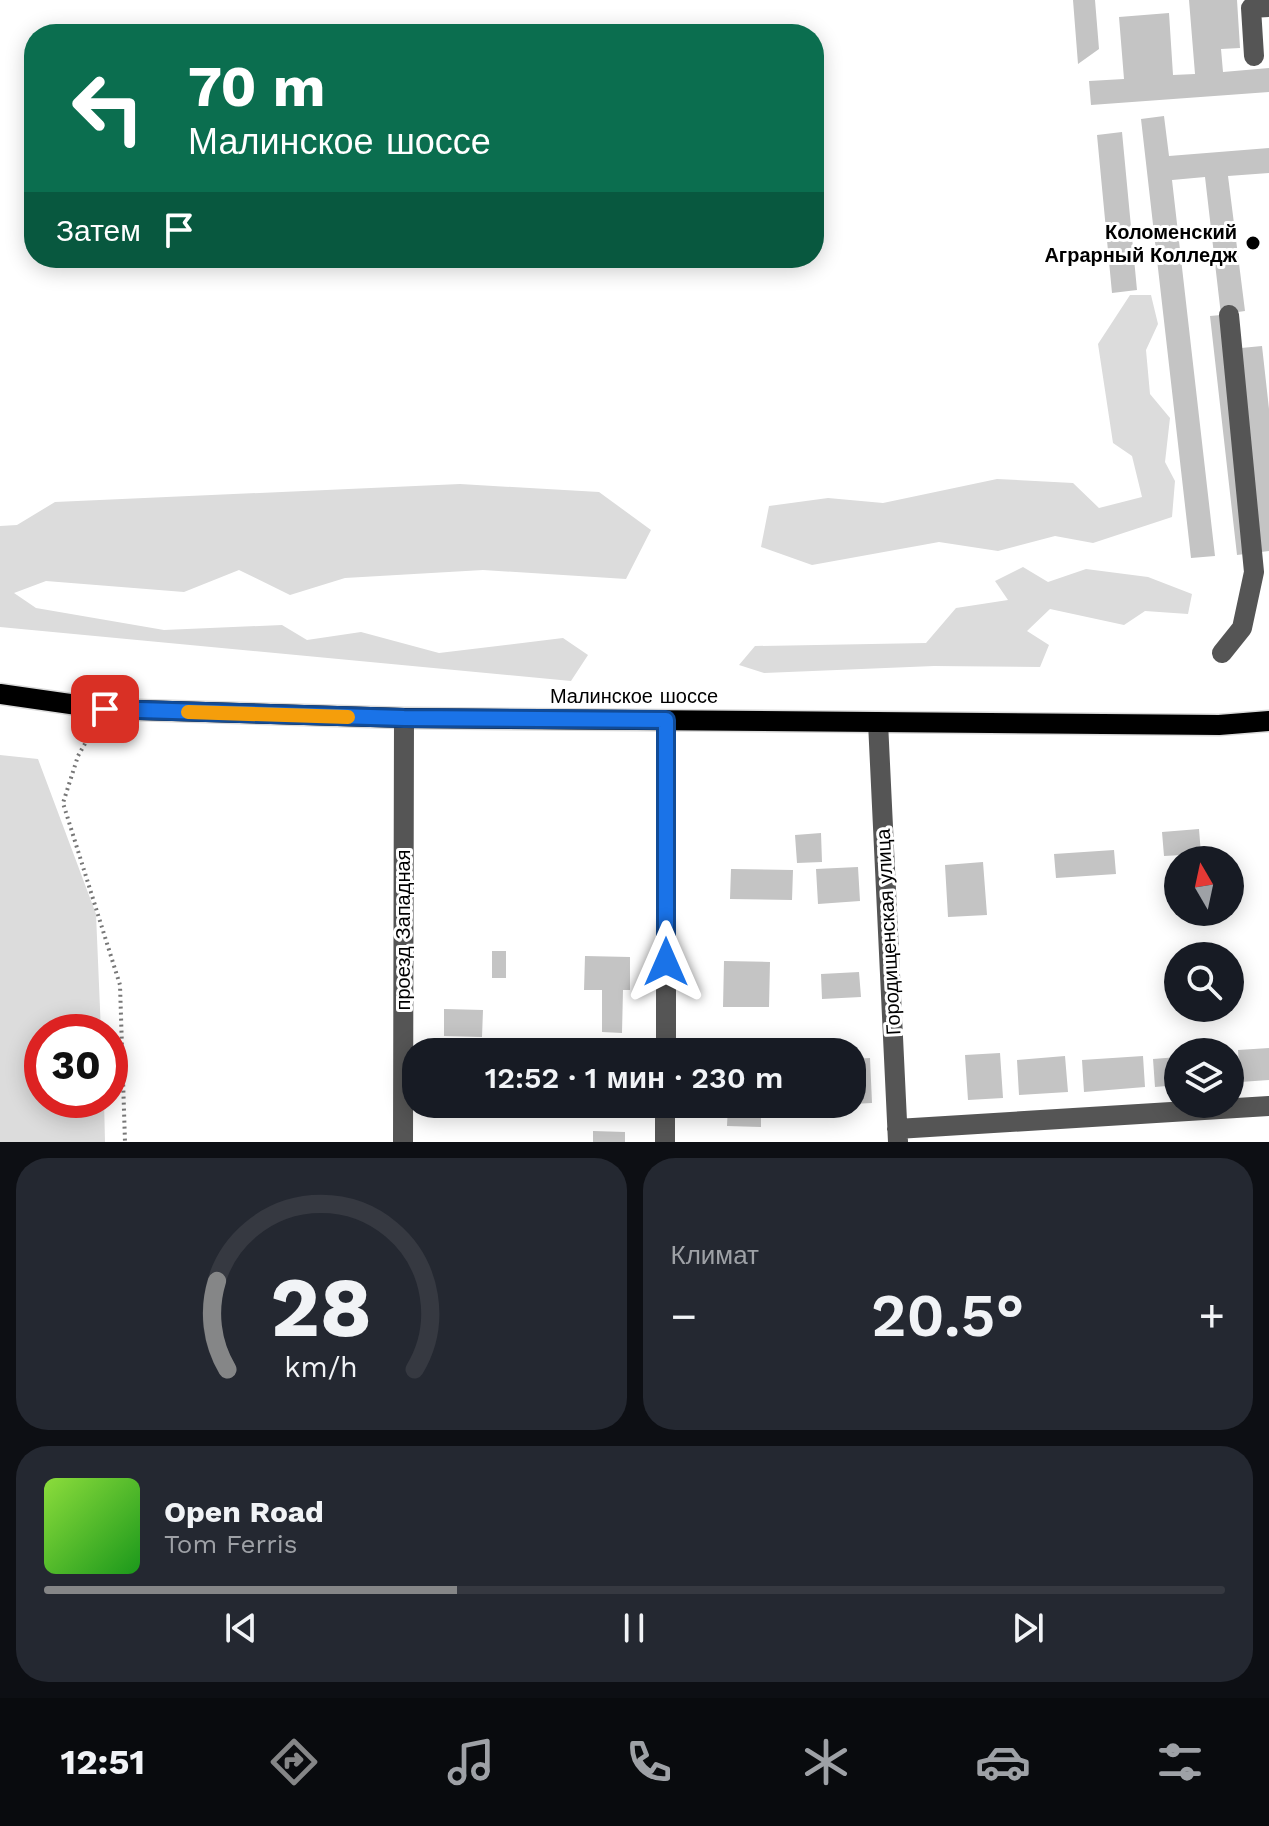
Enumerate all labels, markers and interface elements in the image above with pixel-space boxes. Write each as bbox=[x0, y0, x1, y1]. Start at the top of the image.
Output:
text: 70 m bbox=[188, 54, 325, 120]
icon: left bbox=[56, 56, 160, 160]
text: Малинское шоссе bbox=[188, 121, 491, 163]
icon: arrive bbox=[157, 208, 201, 252]
text: Затем bbox=[56, 213, 141, 248]
place label: Коломенский Аграрный Колледж bbox=[1044, 220, 1238, 267]
marker: Коломенский Аграрный Колледж bbox=[1244, 234, 1262, 252]
pin bbox=[71, 675, 139, 743]
street label: Малинское шоссе bbox=[550, 684, 718, 708]
icon: arrive bbox=[83, 687, 127, 731]
street label: Городищенская улица bbox=[871, 827, 905, 1036]
north arrow bbox=[1164, 846, 1244, 926]
map controls bbox=[1164, 846, 1244, 1118]
street label: проезд Западная bbox=[391, 850, 415, 1010]
position arrow bbox=[624, 920, 708, 1004]
button: search bbox=[1164, 942, 1244, 1022]
speed limit sign: 30 bbox=[24, 1014, 128, 1118]
button: layers bbox=[1164, 1038, 1244, 1118]
text: 12:52 · 1 мин · 230 m bbox=[485, 1060, 783, 1095]
text: Климат bbox=[671, 1240, 759, 1270]
text: 28 bbox=[270, 1259, 372, 1356]
text: 20.5° bbox=[871, 1280, 1024, 1351]
text: − bbox=[671, 1290, 697, 1342]
text: + bbox=[1198, 1290, 1225, 1342]
text: km/h bbox=[284, 1350, 358, 1384]
text: Open Road bbox=[164, 1494, 324, 1529]
text: Tom Ferris bbox=[164, 1529, 297, 1559]
icon: previous bbox=[219, 1606, 263, 1650]
icon: pause bbox=[612, 1606, 656, 1650]
icon: next bbox=[1006, 1606, 1050, 1650]
icon: directions bbox=[266, 1734, 322, 1790]
icon: music bbox=[443, 1734, 499, 1790]
icon: phone bbox=[621, 1734, 677, 1790]
icon: climate bbox=[798, 1734, 854, 1790]
icon: car bbox=[975, 1734, 1031, 1790]
icon: filters bbox=[1152, 1734, 1208, 1790]
text: 12:51 bbox=[61, 1741, 145, 1783]

